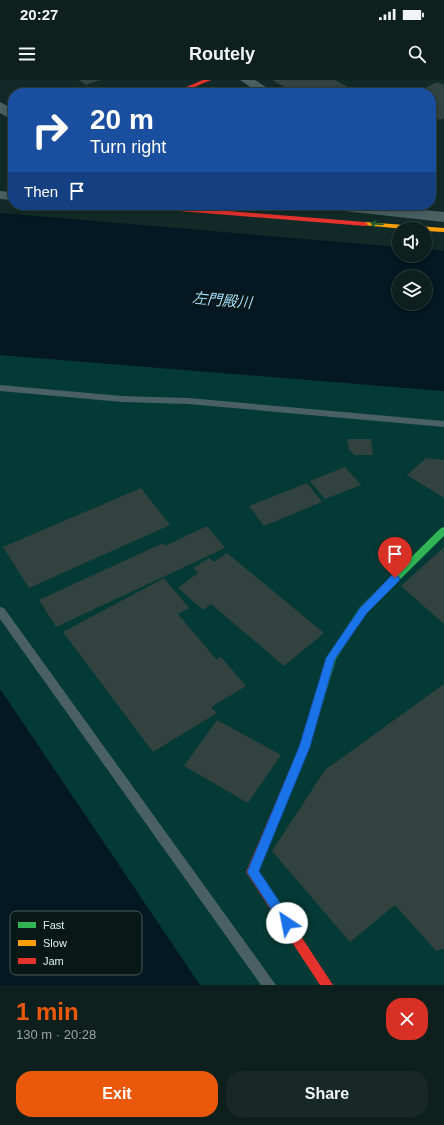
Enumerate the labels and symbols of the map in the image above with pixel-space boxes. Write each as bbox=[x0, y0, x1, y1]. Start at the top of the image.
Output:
one-way arrow bbox=[371, 220, 384, 228]
water label: 左門殿川 bbox=[191, 289, 255, 311]
pin bbox=[378, 537, 412, 578]
position arrow bbox=[266, 902, 308, 944]
legend bbox=[10, 911, 142, 975]
text: Fast bbox=[43, 919, 64, 931]
text: Slow bbox=[43, 937, 67, 949]
text: Jam bbox=[43, 955, 64, 967]

